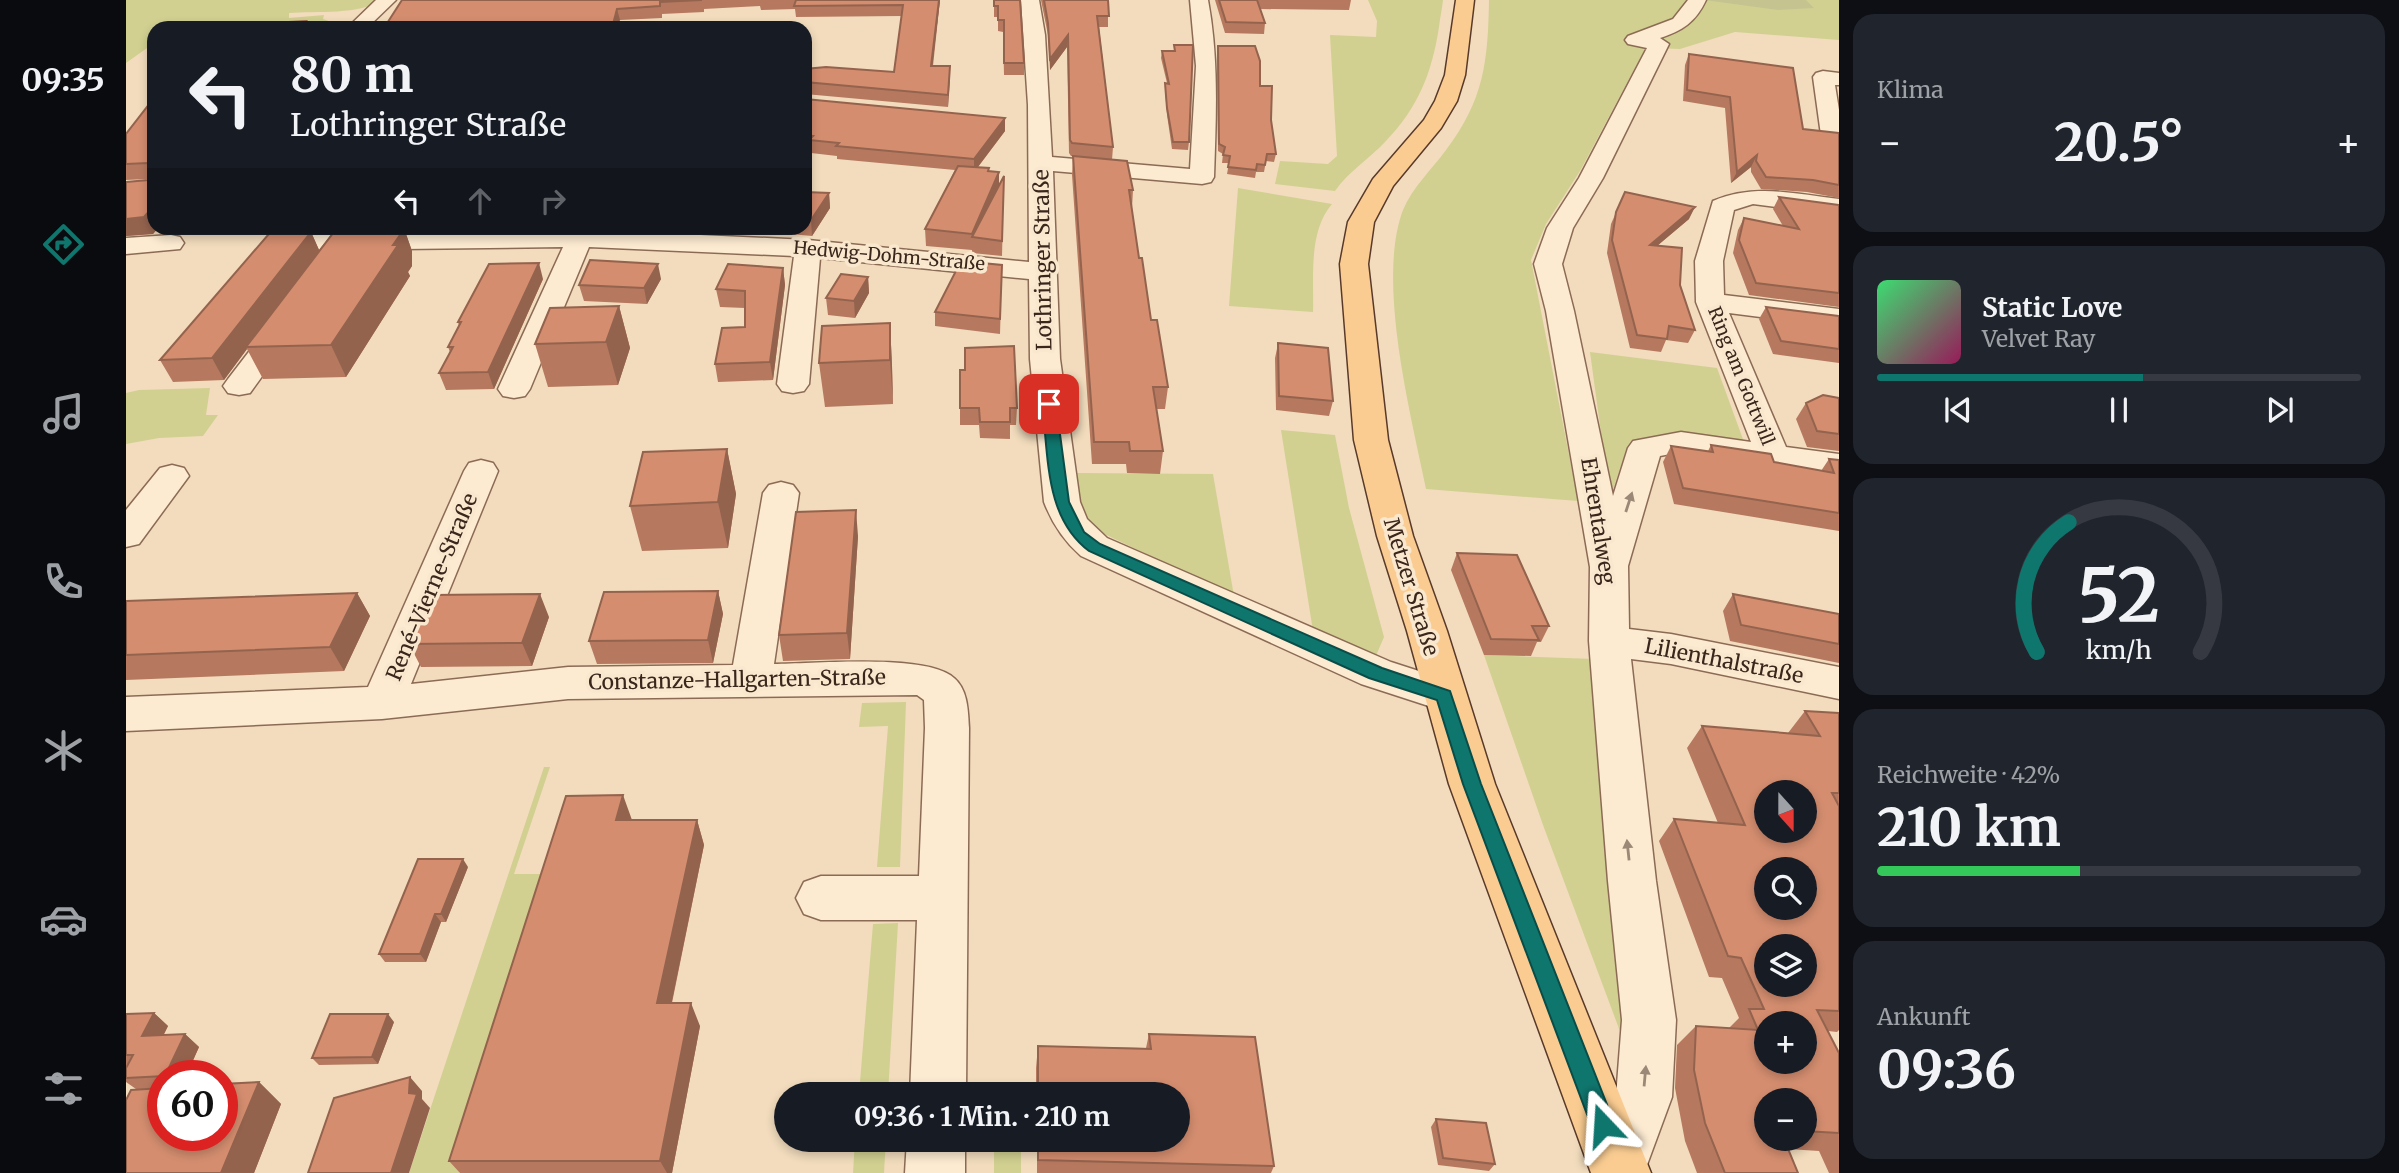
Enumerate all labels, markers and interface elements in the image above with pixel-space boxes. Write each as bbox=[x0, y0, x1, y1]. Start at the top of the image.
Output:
text: 80 m bbox=[290, 44, 413, 105]
icon: left bbox=[175, 49, 266, 140]
text: 09:35 bbox=[21, 60, 105, 100]
text: Klima bbox=[1877, 75, 1944, 104]
text: Lothringer Straße bbox=[290, 105, 566, 145]
text: 20.5° bbox=[2054, 110, 2184, 175]
text: − bbox=[1877, 119, 1902, 166]
text: + bbox=[2336, 119, 2361, 166]
street label: Lothringer Straße bbox=[1027, 169, 1058, 351]
icon: left bbox=[388, 182, 426, 220]
icon: ahead bbox=[461, 182, 499, 220]
icon: right bbox=[534, 182, 572, 220]
icon: directions bbox=[39, 220, 88, 269]
street label: Hedwig-Dohm-Straße bbox=[792, 236, 986, 275]
text: Static Love bbox=[1982, 291, 2122, 324]
street label: Ring am Gottwill bbox=[1703, 303, 1780, 449]
text: Velvet Ray bbox=[1982, 324, 2095, 353]
pin bbox=[1019, 374, 1079, 434]
icon: arrive bbox=[1030, 385, 1068, 423]
icon: music bbox=[39, 389, 88, 438]
icon: previous bbox=[1939, 391, 1977, 429]
icon: pause bbox=[2100, 391, 2138, 429]
icon: next bbox=[2261, 391, 2299, 429]
street label: Ehrentalweg bbox=[1575, 456, 1622, 587]
street label: René-Vierne-Straße bbox=[380, 489, 483, 685]
one-way arrow bbox=[1624, 491, 1635, 512]
street label: Metzer Straße bbox=[1378, 515, 1445, 659]
text: 52 bbox=[2078, 551, 2160, 643]
icon: phone bbox=[39, 557, 88, 606]
street label: Lilienthalstraße bbox=[1642, 632, 1806, 689]
text: km/h bbox=[2086, 634, 2152, 666]
street label: Constanze-Hallgarten-Straße bbox=[588, 663, 886, 696]
icon: climate bbox=[39, 726, 88, 775]
text: Reichweite · 42% bbox=[1877, 760, 2060, 789]
north arrow bbox=[1754, 780, 1816, 844]
map controls bbox=[1754, 780, 1817, 1151]
text: 210 km bbox=[1877, 795, 2061, 860]
one-way arrow bbox=[1623, 839, 1634, 861]
button: search bbox=[1754, 857, 1817, 920]
icon: car bbox=[39, 895, 88, 944]
button: layers bbox=[1754, 934, 1817, 997]
text: Ankunft bbox=[1877, 1002, 1970, 1031]
button: + bbox=[1754, 1011, 1817, 1074]
text: 09:36 bbox=[1877, 1037, 2016, 1102]
speed limit sign: 60 bbox=[147, 1060, 238, 1151]
icon: filters bbox=[39, 1064, 88, 1113]
one-way arrow bbox=[1640, 1065, 1651, 1087]
position arrow bbox=[1566, 1088, 1640, 1162]
button: − bbox=[1754, 1088, 1817, 1151]
text: 09:36 · 1 Min. · 210 m bbox=[854, 1100, 1110, 1133]

